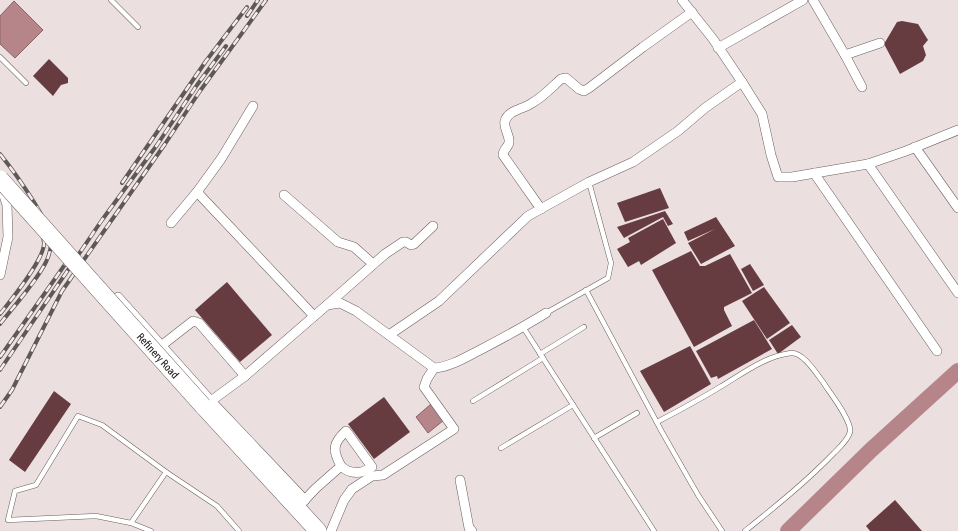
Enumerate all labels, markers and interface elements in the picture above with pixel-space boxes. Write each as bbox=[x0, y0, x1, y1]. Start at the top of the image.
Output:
street label: Refinery Road bbox=[135, 331, 181, 381]

